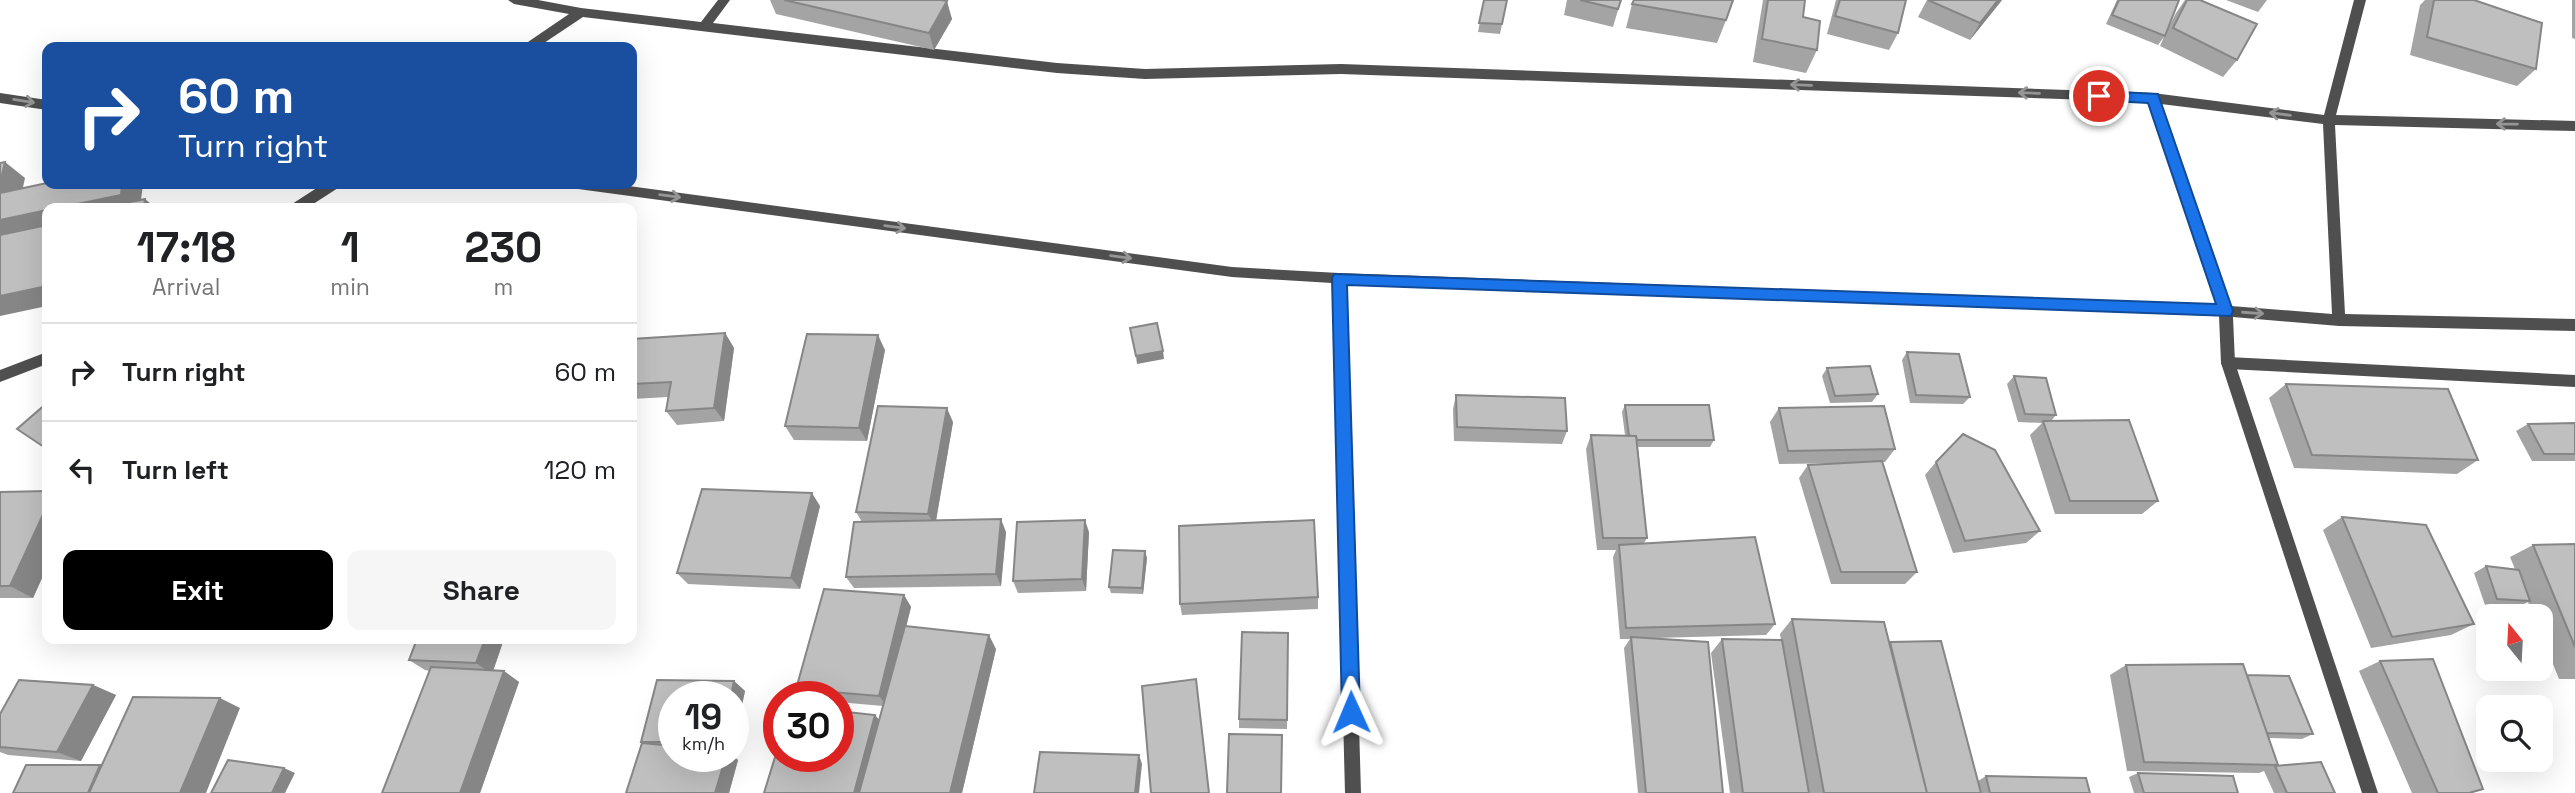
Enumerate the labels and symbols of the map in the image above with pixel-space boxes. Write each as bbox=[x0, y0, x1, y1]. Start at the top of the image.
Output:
pin bbox=[2069, 66, 2129, 126]
one-way arrow bbox=[1790, 79, 1813, 92]
one-way arrow bbox=[2018, 87, 2041, 100]
one-way arrow bbox=[12, 95, 35, 108]
one-way arrow bbox=[2269, 107, 2292, 120]
one-way arrow bbox=[2496, 118, 2519, 131]
one-way arrow bbox=[658, 190, 680, 203]
one-way arrow bbox=[883, 220, 906, 233]
one-way arrow bbox=[1109, 251, 1131, 264]
one-way arrow bbox=[2241, 307, 2263, 320]
north arrow bbox=[2476, 604, 2553, 681]
position arrow bbox=[1314, 675, 1388, 749]
speed limit sign: 30 bbox=[763, 681, 854, 772]

